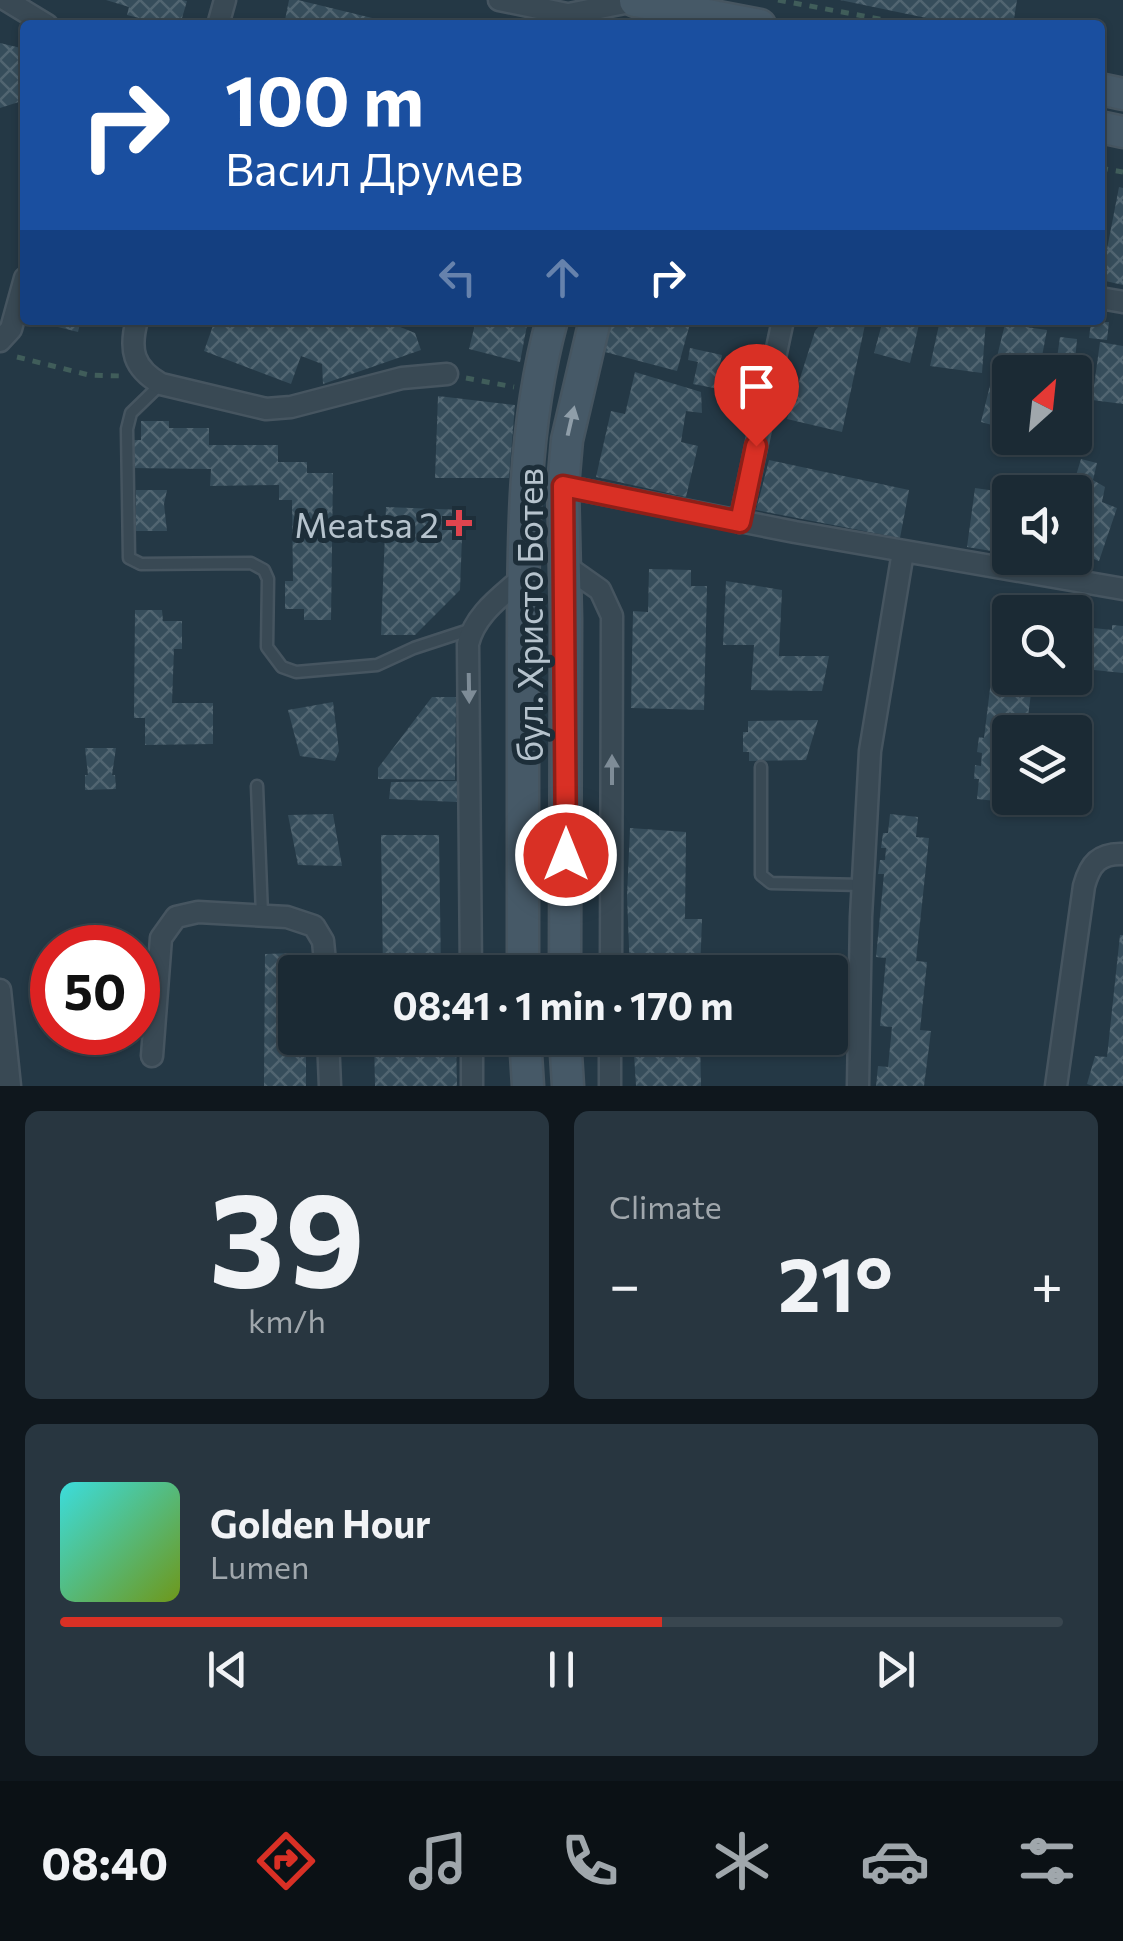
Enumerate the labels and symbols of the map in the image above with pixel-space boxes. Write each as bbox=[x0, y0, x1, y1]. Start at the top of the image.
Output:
pin bbox=[714, 344, 799, 447]
north arrow bbox=[992, 355, 1092, 455]
one-way arrow bbox=[564, 405, 579, 436]
street label: бул. Христо Ботев bbox=[507, 468, 550, 762]
place label: Meatsa 2 bbox=[294, 502, 439, 545]
marker: Meatsa 2 bbox=[448, 512, 470, 534]
one-way arrow bbox=[461, 672, 477, 704]
one-way arrow bbox=[604, 754, 620, 786]
position arrow bbox=[514, 803, 618, 907]
speed limit sign: 50 bbox=[30, 925, 160, 1055]

